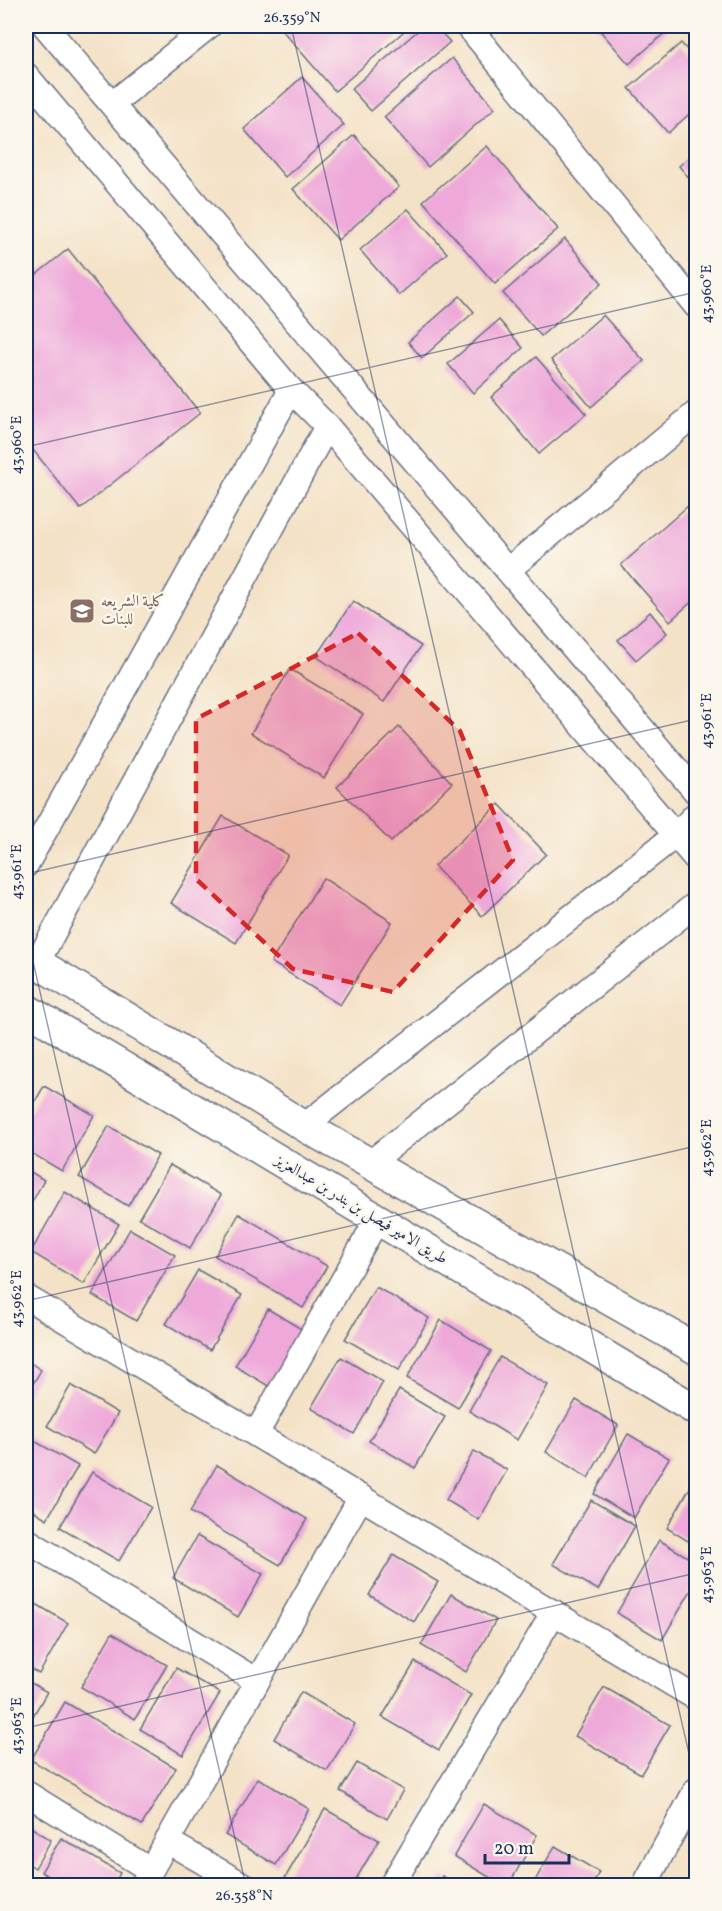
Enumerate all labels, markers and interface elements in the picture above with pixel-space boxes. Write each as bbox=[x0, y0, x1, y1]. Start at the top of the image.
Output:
text: 26.359°N bbox=[263, 8, 321, 29]
text: 43.960°E bbox=[697, 265, 718, 323]
text: 43.960°E bbox=[7, 416, 28, 474]
place label: كلية الشريعه للبنات bbox=[101, 591, 165, 631]
school or university icon: كلية الشريعه للبنات bbox=[67, 596, 97, 626]
text: 43.961°E bbox=[697, 693, 718, 749]
text: 43.961°E bbox=[7, 844, 28, 900]
text: 43.962°E bbox=[697, 1119, 718, 1177]
street label: طريق الامير فيصل بن بندر بن عبدالعزيز bbox=[269, 1149, 451, 1270]
text: 43.962°E bbox=[7, 1270, 28, 1328]
text: 43.963°E bbox=[697, 1546, 718, 1604]
text: 43.963°E bbox=[7, 1697, 28, 1755]
scale bar bbox=[485, 1827, 569, 1865]
text: 20 m bbox=[494, 1837, 534, 1862]
text: 26.358°N bbox=[215, 1886, 273, 1907]

